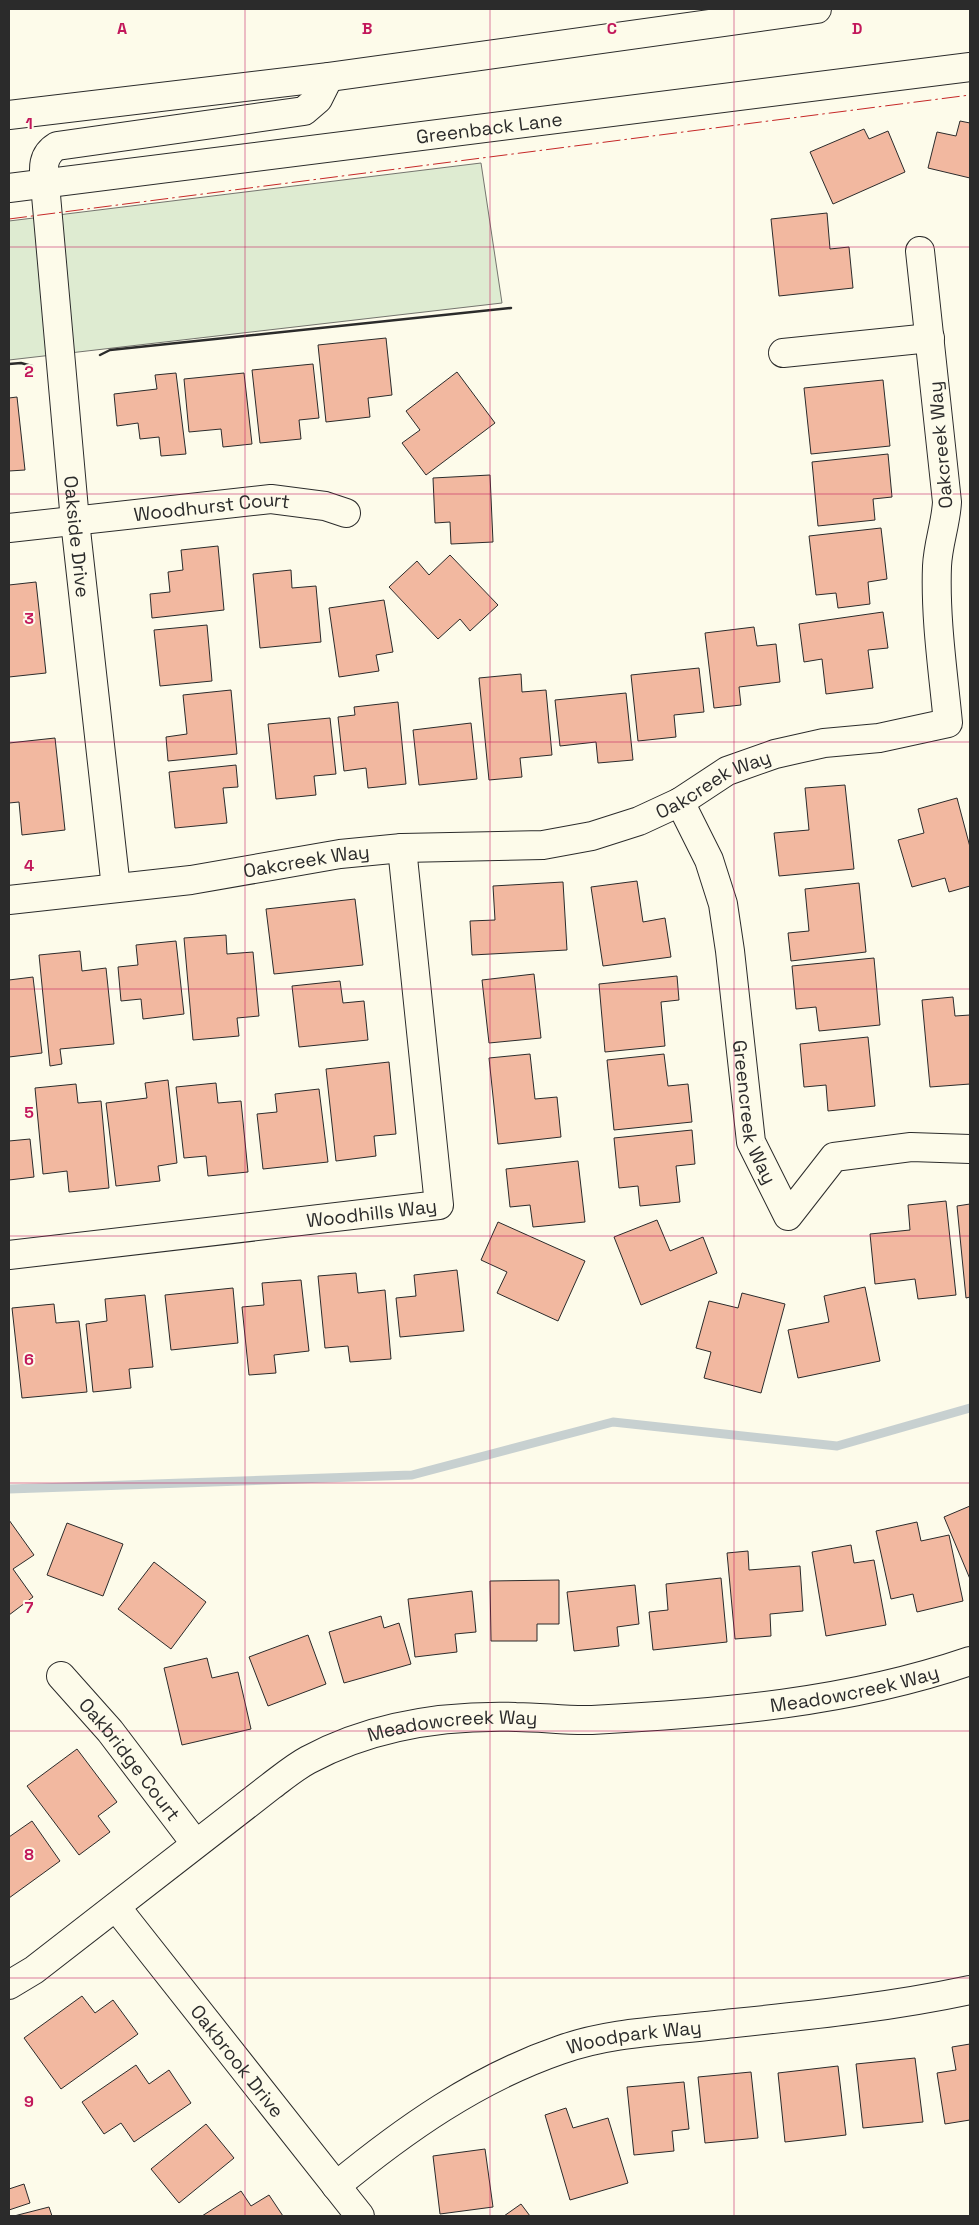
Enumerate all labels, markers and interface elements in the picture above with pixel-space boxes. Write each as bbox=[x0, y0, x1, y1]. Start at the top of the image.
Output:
text: A bbox=[117, 18, 127, 39]
text: B bbox=[362, 18, 372, 39]
text: C bbox=[607, 18, 617, 39]
text: D bbox=[852, 18, 862, 39]
street label: Greenback Lane bbox=[415, 106, 564, 150]
text: 1 bbox=[25, 113, 33, 134]
text: 2 bbox=[24, 361, 34, 382]
street label: Oakcreek Way bbox=[922, 380, 959, 510]
street label: Oakside Drive bbox=[58, 475, 95, 599]
street label: Woodhurst Court bbox=[132, 487, 291, 527]
text: 3 bbox=[24, 608, 34, 629]
street label: Oakcreek Way bbox=[651, 744, 774, 825]
street label: Oakcreek Way bbox=[241, 839, 371, 884]
text: 4 bbox=[24, 855, 34, 876]
street label: Greencreek Way bbox=[727, 1039, 782, 1188]
text: 5 bbox=[24, 1102, 34, 1123]
street label: Woodhills Way bbox=[305, 1193, 438, 1233]
text: 6 bbox=[24, 1349, 34, 1370]
text: 7 bbox=[25, 1597, 34, 1618]
street label: Meadowcreek Way bbox=[769, 1660, 942, 1718]
street label: Oakbridge Court bbox=[73, 1693, 186, 1826]
street label: Meadowcreek Way bbox=[364, 1705, 538, 1748]
text: 8 bbox=[24, 1844, 34, 1865]
street label: Oakbrook Drive bbox=[185, 2000, 289, 2123]
street label: Woodpark Way bbox=[564, 2015, 703, 2060]
text: 9 bbox=[24, 2091, 34, 2112]

